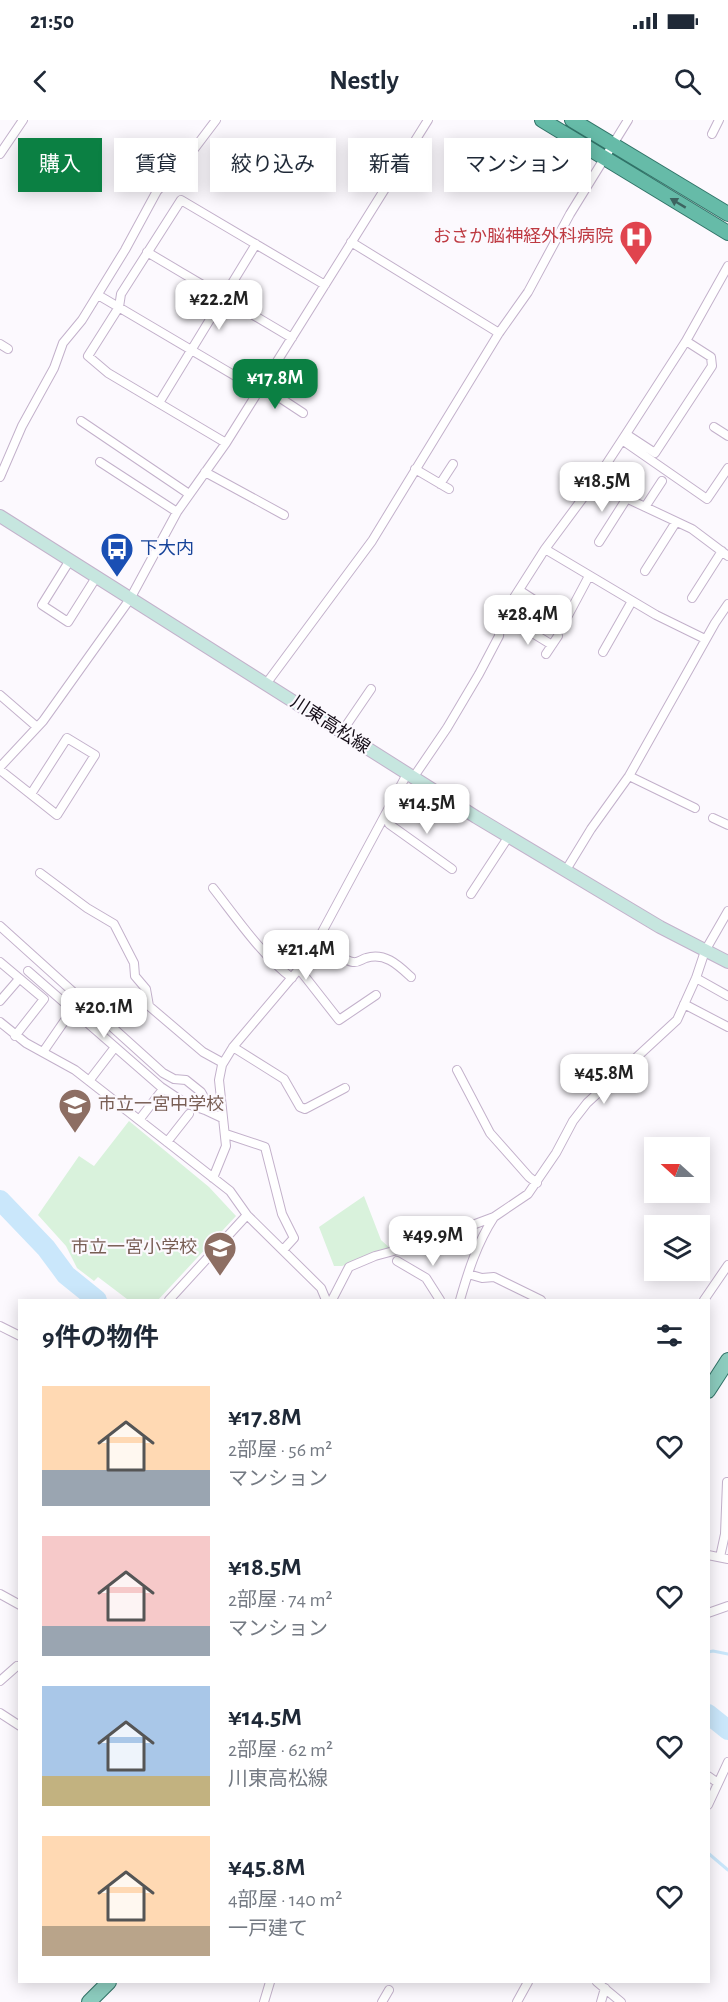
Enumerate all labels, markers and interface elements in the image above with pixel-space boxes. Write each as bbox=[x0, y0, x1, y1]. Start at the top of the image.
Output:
text: 21:50 bbox=[30, 10, 74, 32]
icon: back bbox=[24, 65, 57, 98]
icon: search bbox=[671, 65, 704, 98]
text: Nestly bbox=[329, 67, 399, 94]
chip: 購入 bbox=[18, 138, 102, 192]
chip: 賃貸 bbox=[114, 138, 198, 192]
chip: 絞り込み bbox=[210, 138, 336, 192]
chip: 新着 bbox=[348, 138, 432, 192]
chip: マンション bbox=[444, 138, 591, 192]
one-way arrow bbox=[669, 198, 686, 208]
hospital icon: おさか脳神経外科病院 bbox=[618, 219, 654, 266]
place label: おさか脳神経外科病院 bbox=[433, 226, 613, 246]
pin: ¥22.2M bbox=[170, 280, 268, 331]
text: ¥22.2M bbox=[189, 289, 249, 309]
pin: ¥17.8M bbox=[226, 359, 324, 410]
text: ¥17.8M bbox=[247, 368, 303, 388]
pin: ¥18.5M bbox=[553, 462, 651, 513]
text: ¥18.5M bbox=[574, 471, 630, 491]
bus stop icon: 下大内 bbox=[99, 531, 135, 578]
place label: 下大内 bbox=[140, 539, 194, 558]
pin: ¥28.4M bbox=[479, 595, 577, 646]
text: ¥28.4M bbox=[498, 604, 558, 624]
street label: 川東高松線 bbox=[287, 691, 374, 757]
pin: ¥14.5M bbox=[378, 784, 476, 835]
text: ¥14.5M bbox=[399, 793, 455, 813]
pin: ¥21.4M bbox=[257, 930, 355, 981]
text: ¥21.4M bbox=[277, 939, 335, 959]
pin: ¥20.1M bbox=[55, 988, 153, 1039]
text: ¥20.1M bbox=[75, 997, 133, 1017]
pin: ¥45.8M bbox=[555, 1054, 653, 1105]
text: ¥45.8M bbox=[574, 1063, 634, 1083]
school or university icon: 市立一宮中学校 bbox=[57, 1087, 93, 1134]
place label: 市立一宮中学校 bbox=[98, 1094, 224, 1114]
north arrow bbox=[644, 1137, 710, 1203]
map controls bbox=[644, 1137, 710, 1281]
button: layers bbox=[644, 1215, 710, 1281]
pin: ¥49.9M bbox=[384, 1216, 482, 1267]
text: ¥49.9M bbox=[403, 1225, 463, 1245]
school or university icon: 市立一宮小学校 bbox=[202, 1230, 238, 1277]
place label: 市立一宮小学校 bbox=[71, 1237, 197, 1257]
icon: filters bbox=[653, 1319, 686, 1352]
text: 9件の物件 bbox=[42, 1325, 159, 1351]
text: ¥17.8M bbox=[228, 1404, 302, 1430]
icon: home bbox=[90, 1410, 162, 1482]
icon: heart bbox=[653, 1430, 686, 1463]
text: 2部屋 · 56 m² bbox=[228, 1440, 332, 1460]
text: マンション bbox=[228, 1469, 328, 1489]
text: ¥18.5M bbox=[228, 1554, 302, 1580]
icon: home bbox=[90, 1560, 162, 1632]
icon: heart bbox=[653, 1580, 686, 1613]
text: 2部屋 · 74 m² bbox=[228, 1590, 333, 1610]
text: マンション bbox=[228, 1619, 328, 1639]
text: ¥14.5M bbox=[228, 1704, 302, 1730]
icon: home bbox=[90, 1710, 162, 1782]
icon: heart bbox=[653, 1730, 686, 1763]
text: 2部屋 · 62 m² bbox=[228, 1740, 333, 1760]
text: 川東高松線 bbox=[228, 1769, 328, 1789]
text: ¥45.8M bbox=[228, 1854, 305, 1880]
icon: home bbox=[90, 1860, 162, 1932]
icon: heart bbox=[653, 1880, 686, 1913]
text: 4部屋 · 140 m² bbox=[228, 1890, 342, 1910]
text: 一戸建て bbox=[228, 1919, 308, 1939]

